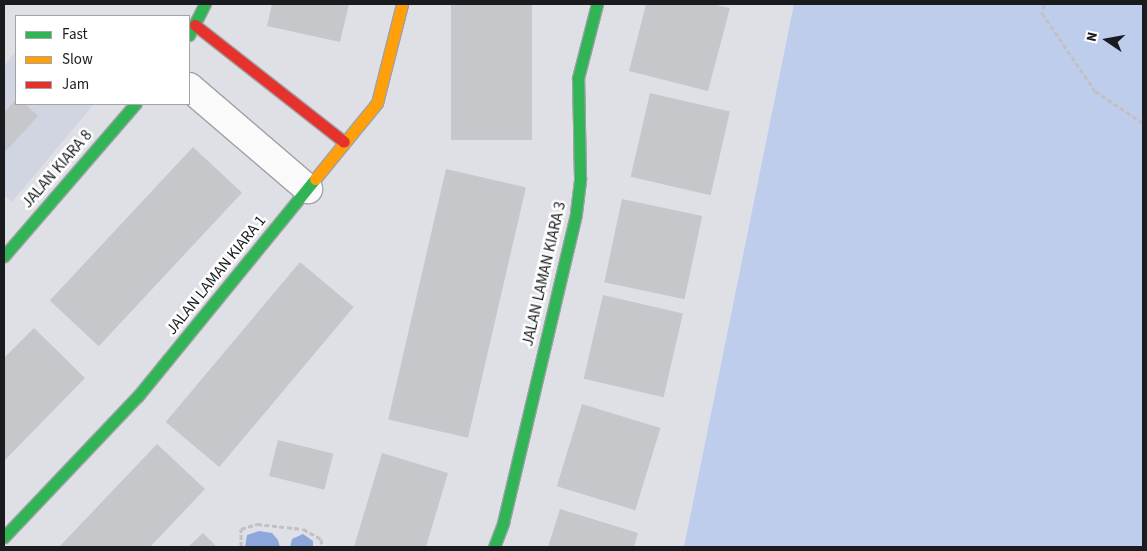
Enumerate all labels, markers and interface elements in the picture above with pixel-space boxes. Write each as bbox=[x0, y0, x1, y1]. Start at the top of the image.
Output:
legend bbox=[15, 15, 190, 105]
north arrow bbox=[1082, 15, 1132, 65]
text: Fast bbox=[62, 24, 88, 45]
text: N bbox=[1082, 30, 1103, 44]
text: Slow bbox=[62, 49, 93, 70]
text: Jam bbox=[62, 74, 89, 95]
street label: JALAN KIARA 8 bbox=[18, 126, 96, 212]
street label: JALAN LAMAN KIARA 3 bbox=[518, 200, 570, 348]
street label: JALAN LAMAN KIARA 1 bbox=[162, 212, 270, 338]

